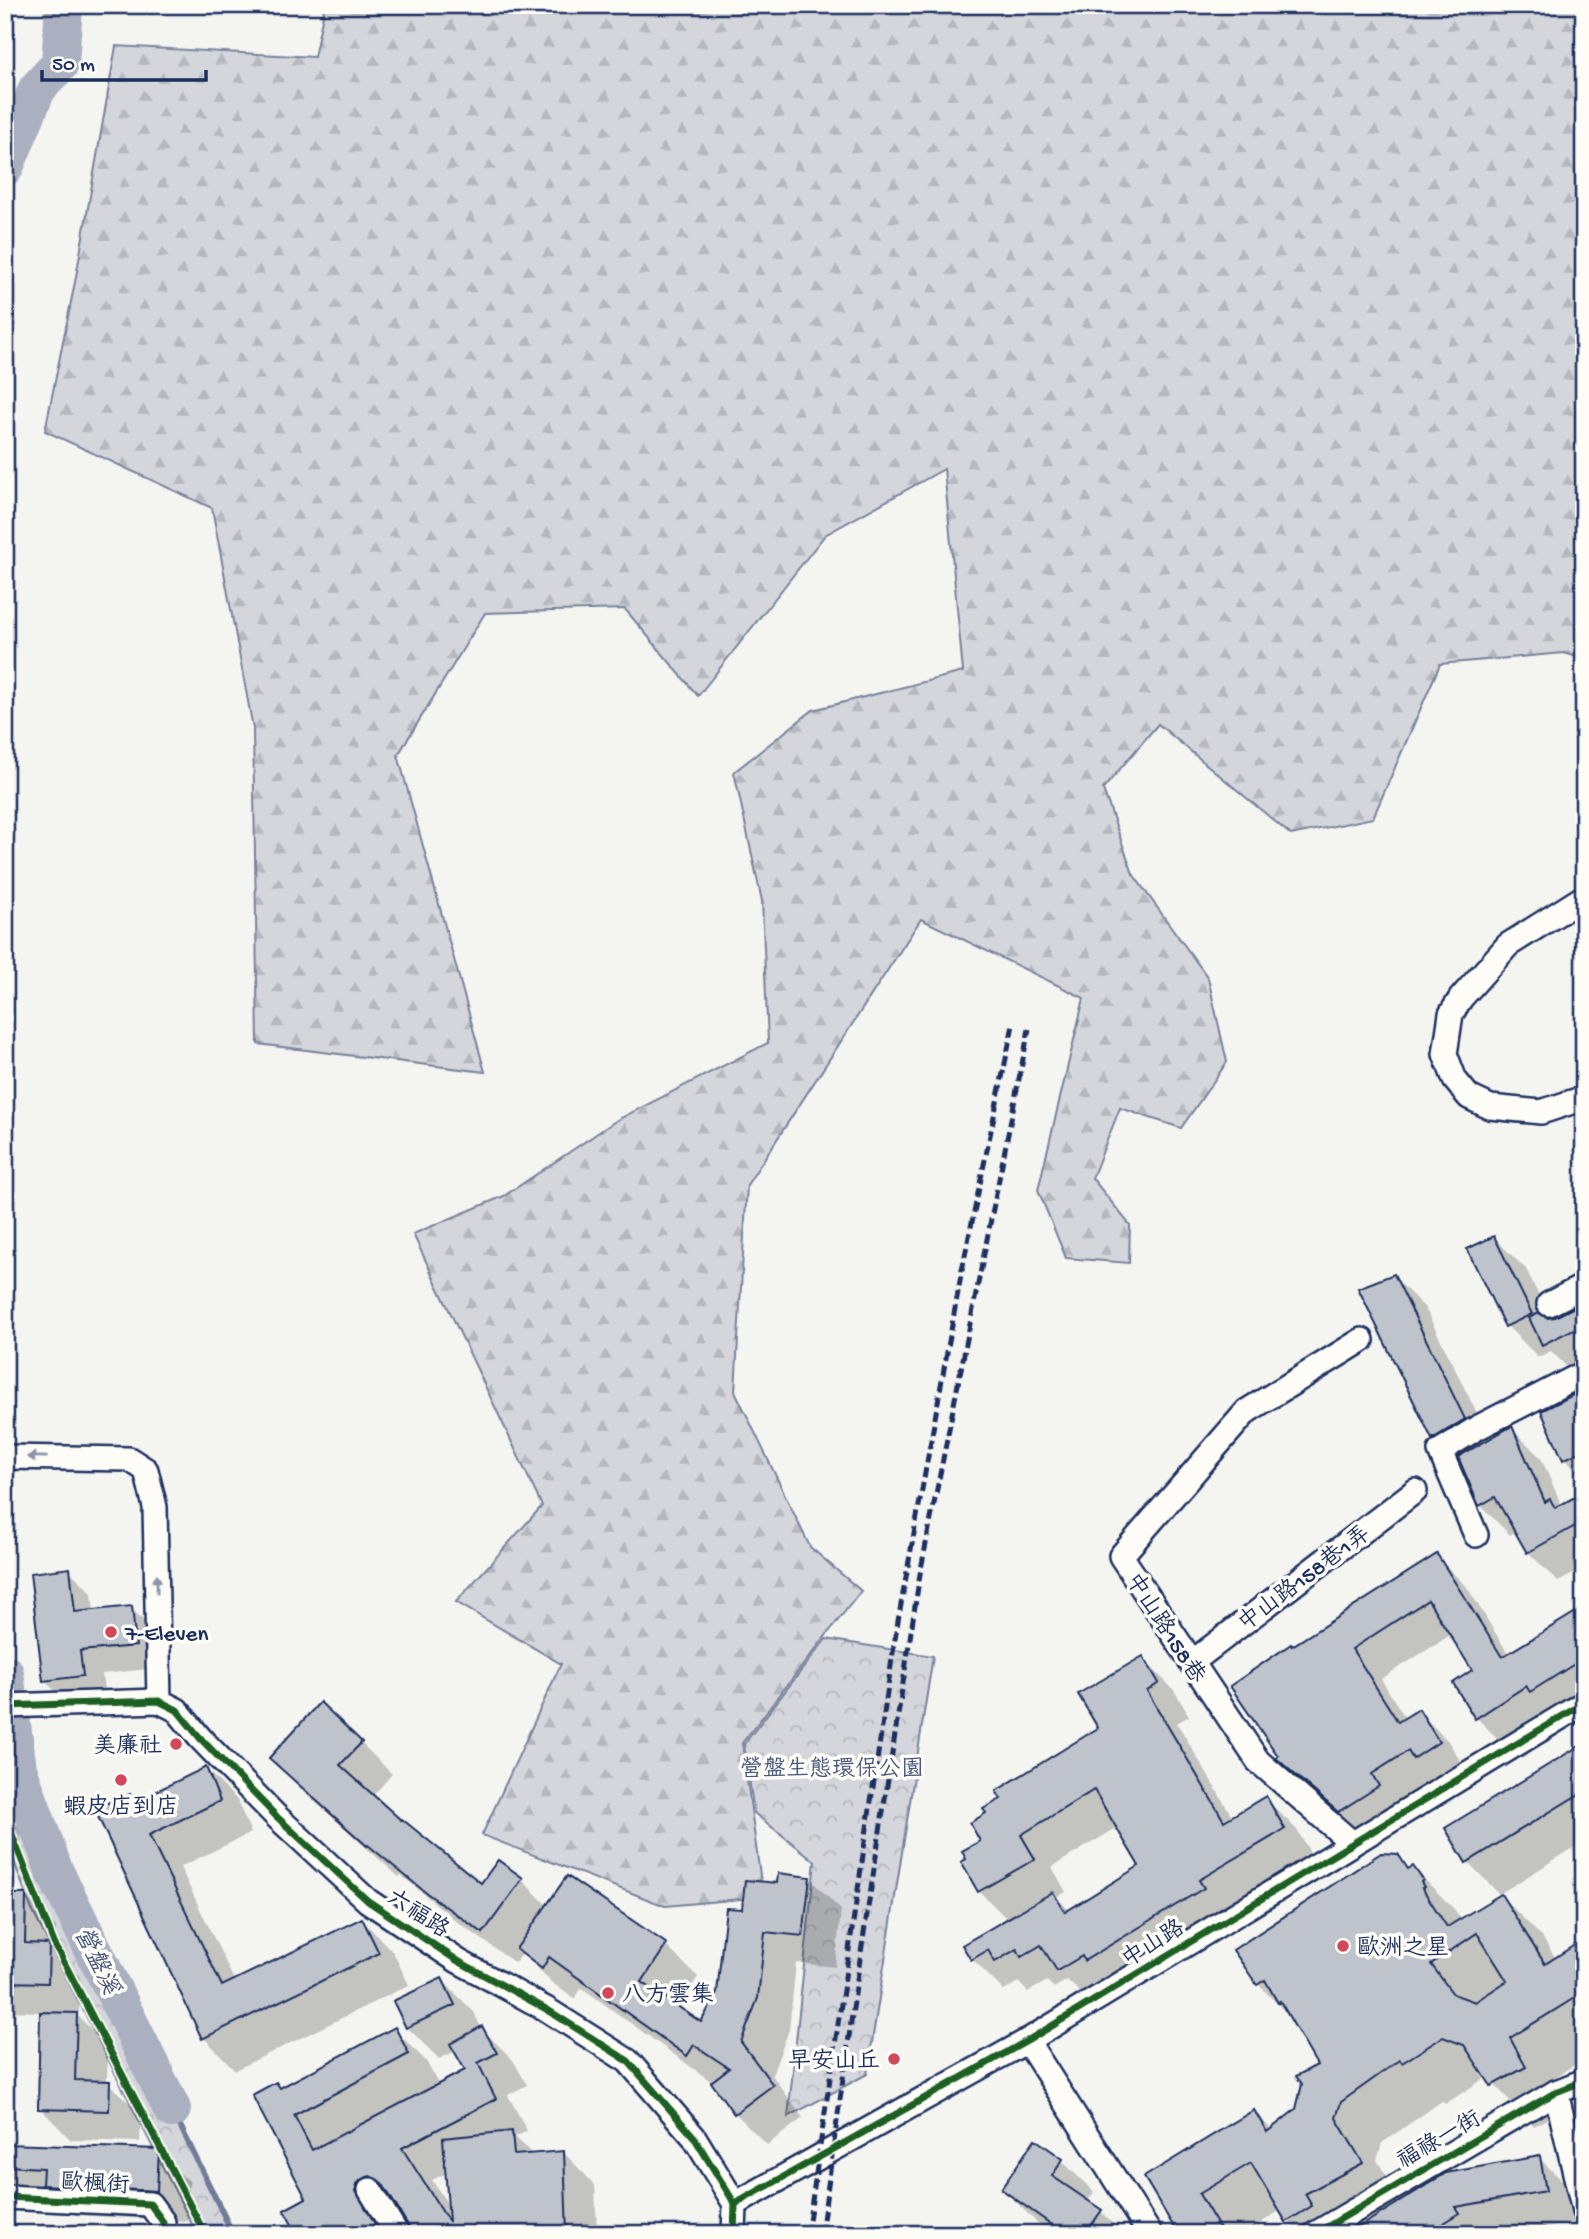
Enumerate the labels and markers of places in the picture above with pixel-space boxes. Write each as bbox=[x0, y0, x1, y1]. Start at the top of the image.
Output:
place label: 7-Eleven bbox=[124, 1622, 208, 1649]
marker: 7-Eleven bbox=[103, 1624, 119, 1640]
place label: 美廉社 bbox=[93, 1733, 162, 1761]
marker: 美廉社 bbox=[168, 1736, 184, 1752]
marker: 蝦皮店到店 bbox=[113, 1772, 129, 1788]
place label: 蝦皮店到店 bbox=[64, 1794, 179, 1822]
place label: 歐洲之星 bbox=[1357, 1935, 1449, 1963]
marker: 歐洲之星 bbox=[1335, 1938, 1351, 1954]
place label: 八方雲集 bbox=[622, 1981, 714, 2010]
marker: 八方雲集 bbox=[600, 1985, 616, 2001]
place label: 早安山丘 bbox=[788, 2048, 880, 2076]
marker: 早安山丘 bbox=[886, 2051, 902, 2067]

